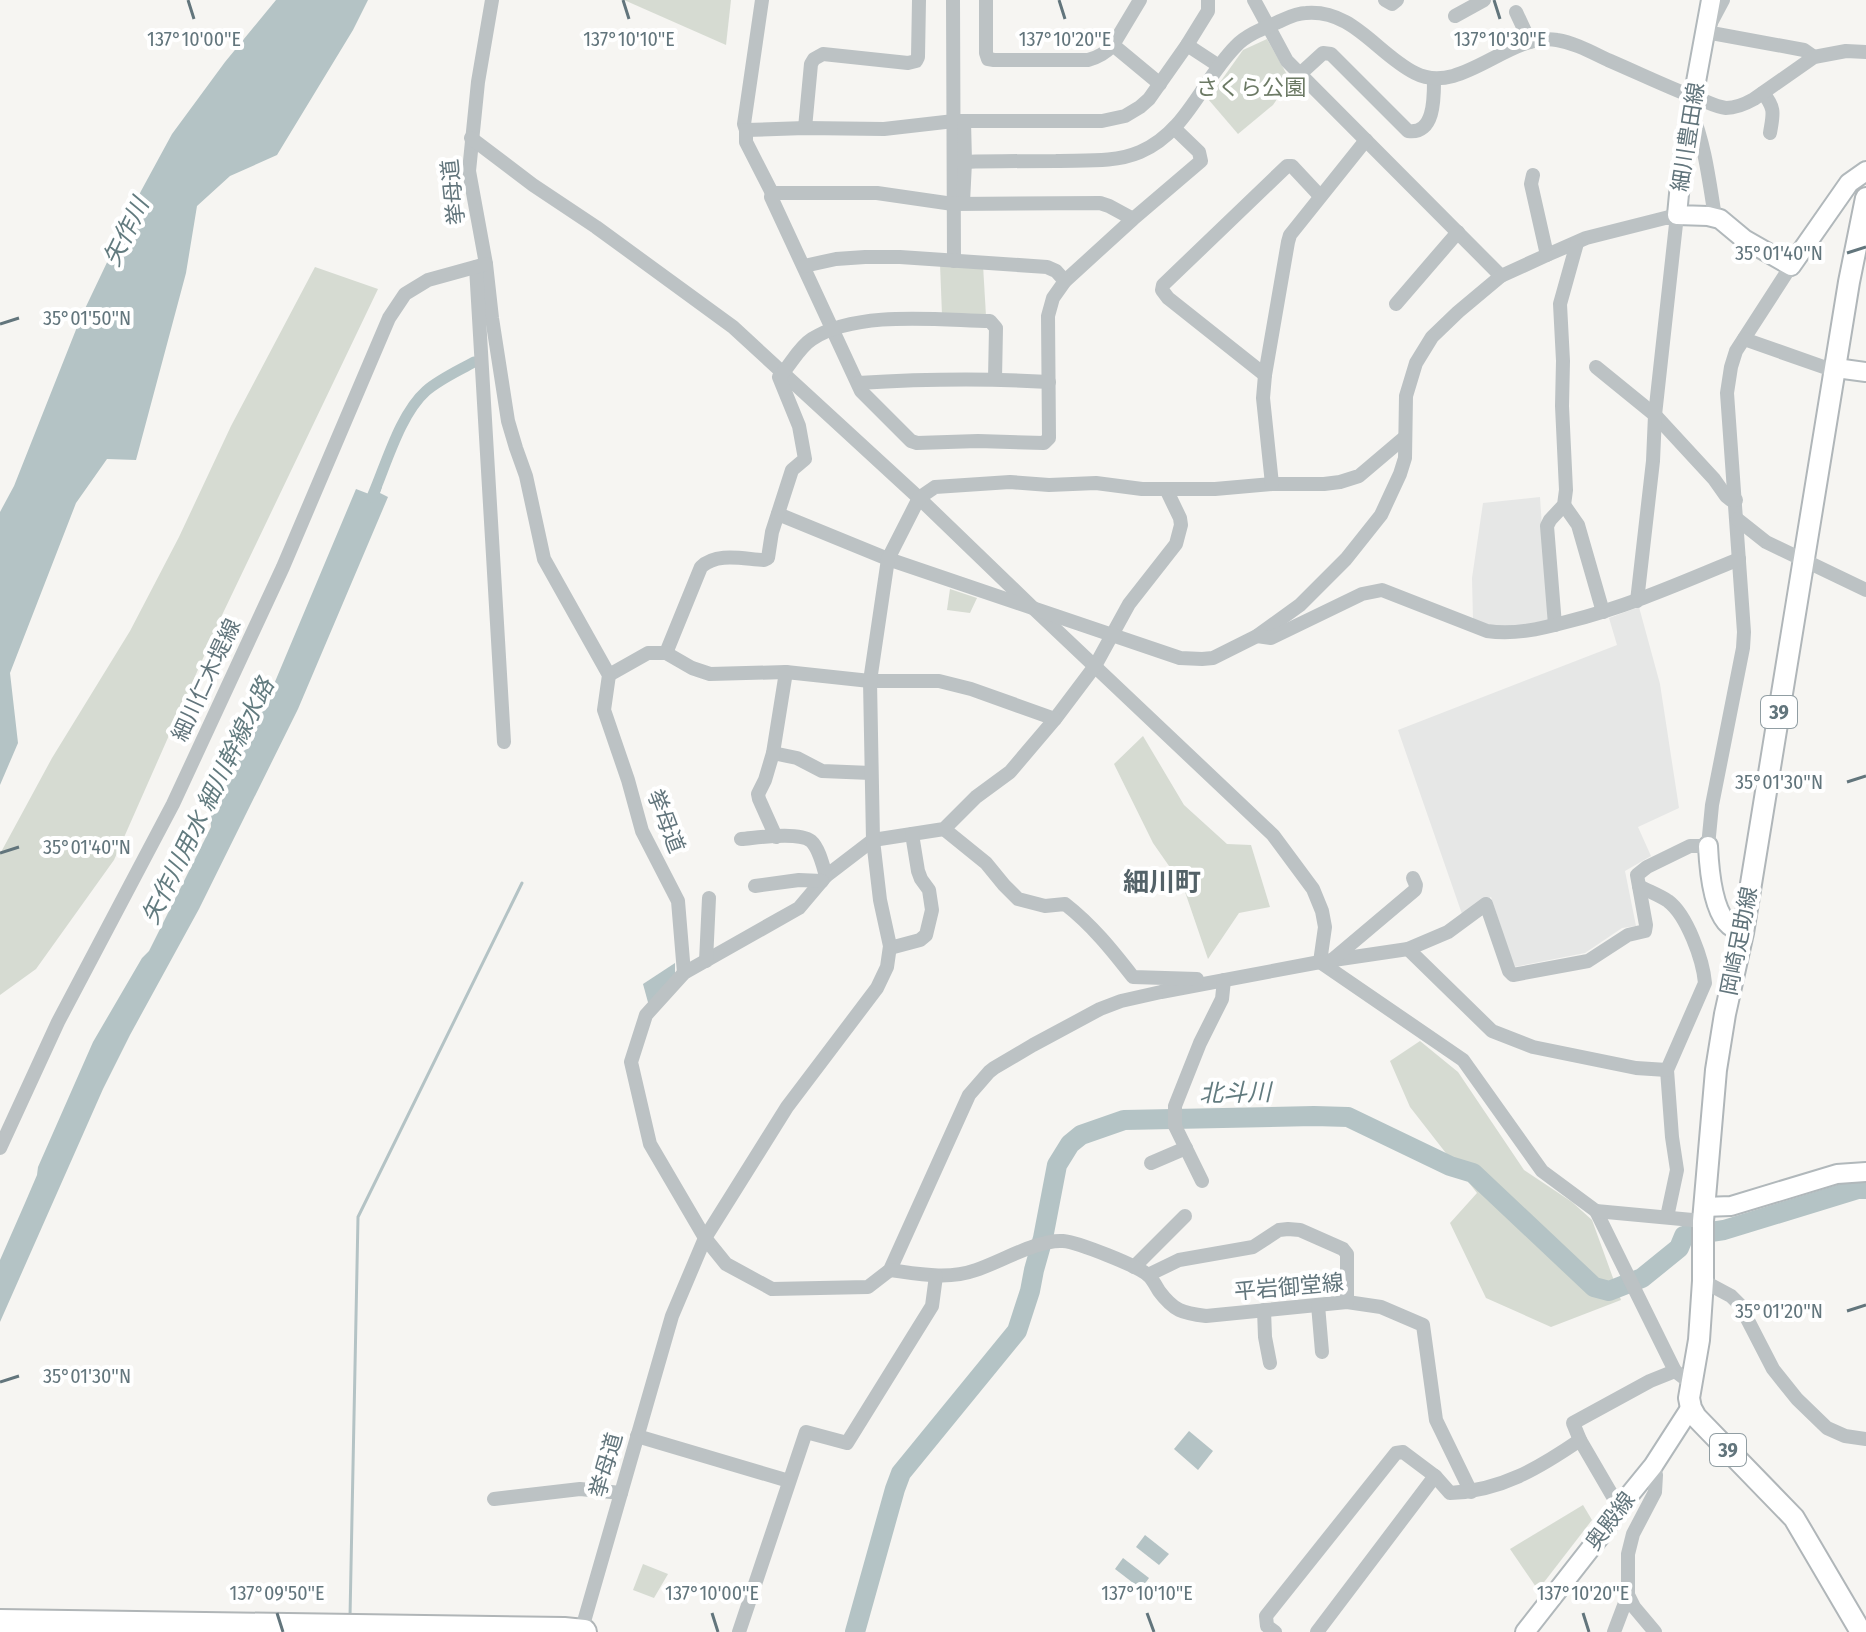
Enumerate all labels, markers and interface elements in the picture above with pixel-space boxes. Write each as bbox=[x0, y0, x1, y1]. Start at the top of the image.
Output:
text: 137°10'00"E bbox=[147, 27, 241, 51]
text: 137°10'10"E bbox=[583, 27, 675, 51]
text: 137°10'20"E bbox=[1019, 27, 1111, 51]
text: 137°10'30"E bbox=[1454, 27, 1546, 51]
park label: さくら公園 bbox=[1196, 74, 1306, 101]
street label: 細川豊田線 bbox=[1666, 81, 1710, 193]
street label: 挙母道 bbox=[436, 158, 470, 226]
water label: 矢作川 bbox=[98, 191, 156, 270]
text: 35°01'40"N bbox=[1735, 241, 1823, 265]
text: 35°01'50"N bbox=[43, 306, 131, 330]
street label: 細川仁木堤線 bbox=[166, 614, 246, 746]
water label: 矢作川用水 細川幹線水路 bbox=[136, 672, 281, 928]
road number: 39 bbox=[1761, 696, 1797, 728]
text: 35°01'30"N bbox=[1735, 770, 1823, 794]
street label: 挙母道 bbox=[642, 785, 690, 857]
text: 35°01'40"N bbox=[43, 835, 131, 859]
district label: 細川町 bbox=[1123, 867, 1201, 898]
street label: 岡崎足助線 bbox=[1715, 884, 1763, 998]
water label: 北斗川 bbox=[1199, 1078, 1274, 1108]
street label: 平岩御堂線 bbox=[1233, 1269, 1345, 1305]
text: 35°01'20"N bbox=[1735, 1299, 1823, 1323]
text: 35°01'30"N bbox=[43, 1364, 131, 1388]
street label: 挙母道 bbox=[584, 1430, 628, 1500]
road number: 39 bbox=[1710, 1434, 1746, 1466]
street label: 奥殿線 bbox=[1579, 1487, 1641, 1555]
text: 137°09'50"E bbox=[230, 1581, 324, 1605]
text: 137°10'00"E bbox=[665, 1581, 759, 1605]
text: 137°10'10"E bbox=[1101, 1581, 1193, 1605]
text: 137°10'20"E bbox=[1537, 1581, 1629, 1605]

